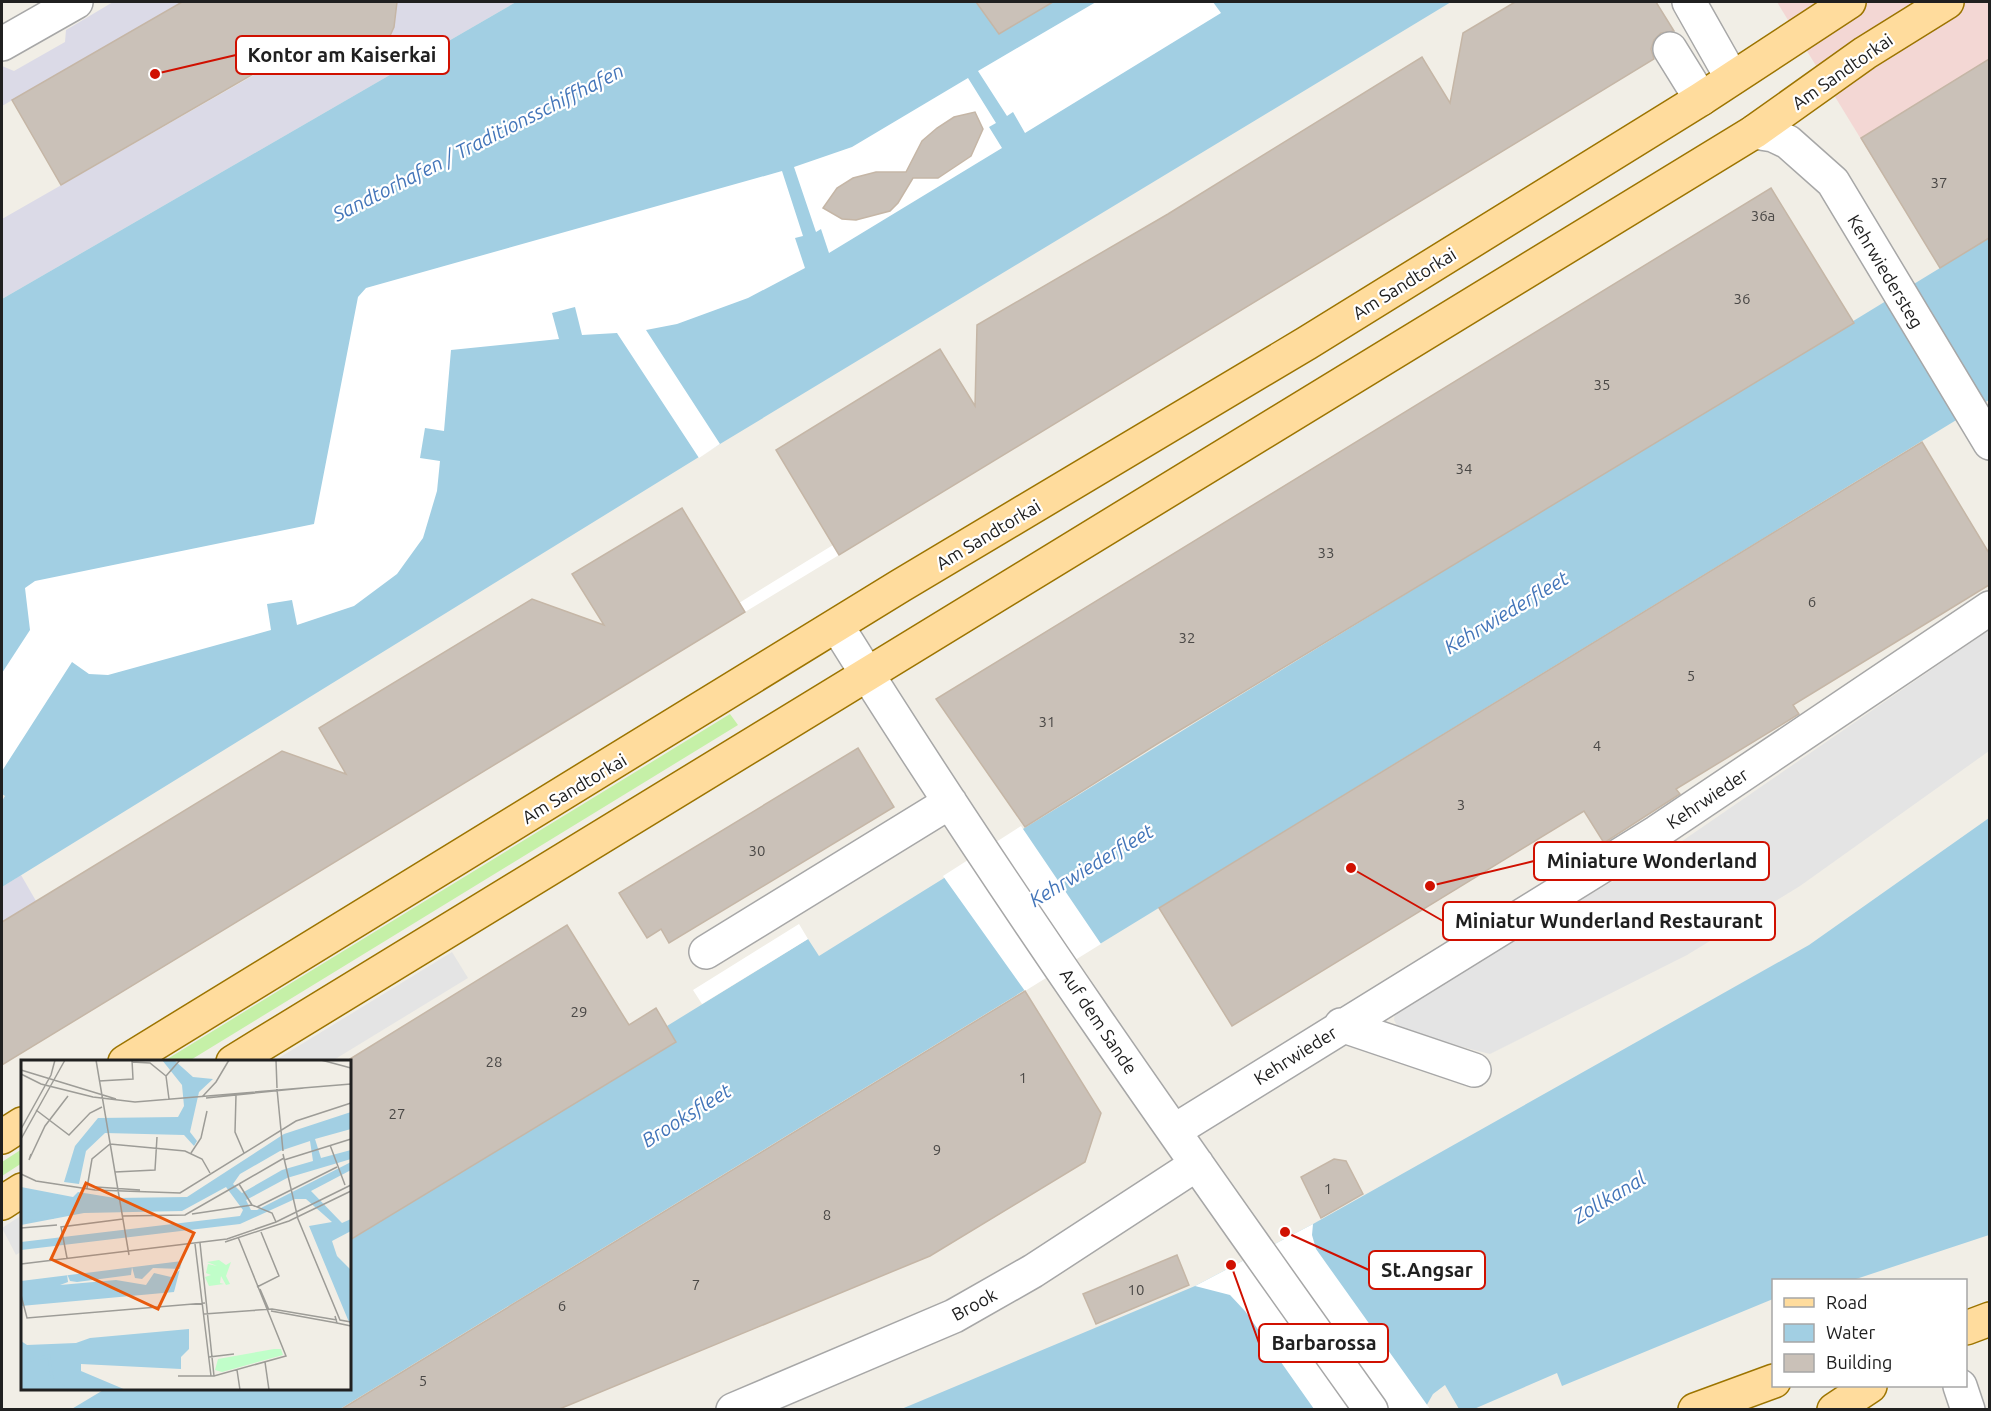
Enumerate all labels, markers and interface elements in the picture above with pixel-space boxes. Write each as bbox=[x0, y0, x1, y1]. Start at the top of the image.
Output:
street label: Am Sandtorkai bbox=[1788, 29, 1896, 113]
callout: Kontor am Kaiserkai bbox=[236, 36, 449, 74]
text: Kontor am Kaiserkai bbox=[248, 43, 436, 66]
water label: Sandtorhafen / Traditionsschiffhafen bbox=[328, 58, 627, 226]
house number: 37 bbox=[1931, 174, 1947, 191]
house number: 36a bbox=[1751, 207, 1775, 224]
street label: Kehrwiedersteg bbox=[1844, 211, 1928, 331]
street label: Am Sandtorkai bbox=[1349, 243, 1459, 323]
house number: 36 bbox=[1734, 290, 1750, 307]
house number: 35 bbox=[1594, 376, 1610, 393]
house number: 34 bbox=[1456, 460, 1472, 477]
street label: Am Sandtorkai bbox=[932, 495, 1044, 573]
house number: 33 bbox=[1318, 544, 1334, 561]
water label: Kehrwiederfleet bbox=[1440, 566, 1572, 658]
house number: 6 bbox=[1808, 593, 1816, 610]
house number: 32 bbox=[1179, 629, 1195, 646]
house number: 5 bbox=[1687, 667, 1695, 684]
house number: 31 bbox=[1039, 713, 1055, 730]
house number: 4 bbox=[1593, 737, 1601, 754]
street label: Am Sandtorkai bbox=[518, 749, 630, 827]
street label: Kehrwieder bbox=[1663, 763, 1752, 832]
house number: 3 bbox=[1457, 796, 1465, 813]
water label: Kehrwiederfleet bbox=[1025, 819, 1157, 911]
house number: 30 bbox=[749, 842, 765, 859]
callout: Miniature Wonderland bbox=[1534, 842, 1769, 880]
text: Miniature Wonderland bbox=[1547, 849, 1757, 872]
callout: Miniatur Wunderland Restaurant bbox=[1443, 902, 1775, 940]
text: Miniatur Wunderland Restaurant bbox=[1455, 909, 1763, 932]
street label: Auf dem Sande bbox=[1056, 965, 1142, 1077]
house number: 29 bbox=[571, 1003, 587, 1020]
street label: Kehrwieder bbox=[1250, 1022, 1340, 1088]
house number: 28 bbox=[486, 1053, 502, 1070]
inset map bbox=[21, 1060, 351, 1390]
house number: 1 bbox=[1019, 1069, 1027, 1086]
water label: Brooksfleet bbox=[637, 1078, 735, 1152]
house number: 27 bbox=[389, 1105, 405, 1122]
house number: 9 bbox=[933, 1141, 941, 1158]
water label: Zollkanal bbox=[1568, 1166, 1650, 1228]
house number: 1 bbox=[1324, 1180, 1332, 1197]
house number: 8 bbox=[823, 1206, 831, 1223]
callout: St.Angsar bbox=[1369, 1251, 1485, 1289]
text: St.Angsar bbox=[1381, 1258, 1474, 1281]
house number: 7 bbox=[692, 1276, 700, 1293]
legend bbox=[1772, 1279, 1967, 1387]
house number: 10 bbox=[1128, 1281, 1144, 1298]
street label: Brook bbox=[948, 1284, 1000, 1324]
text: Road bbox=[1826, 1292, 1868, 1312]
house number: 6 bbox=[558, 1297, 566, 1314]
text: Water bbox=[1826, 1322, 1876, 1342]
callout: Barbarossa bbox=[1259, 1324, 1388, 1362]
text: Barbarossa bbox=[1271, 1331, 1377, 1354]
text: Building bbox=[1826, 1352, 1892, 1372]
house number: 5 bbox=[419, 1372, 427, 1389]

